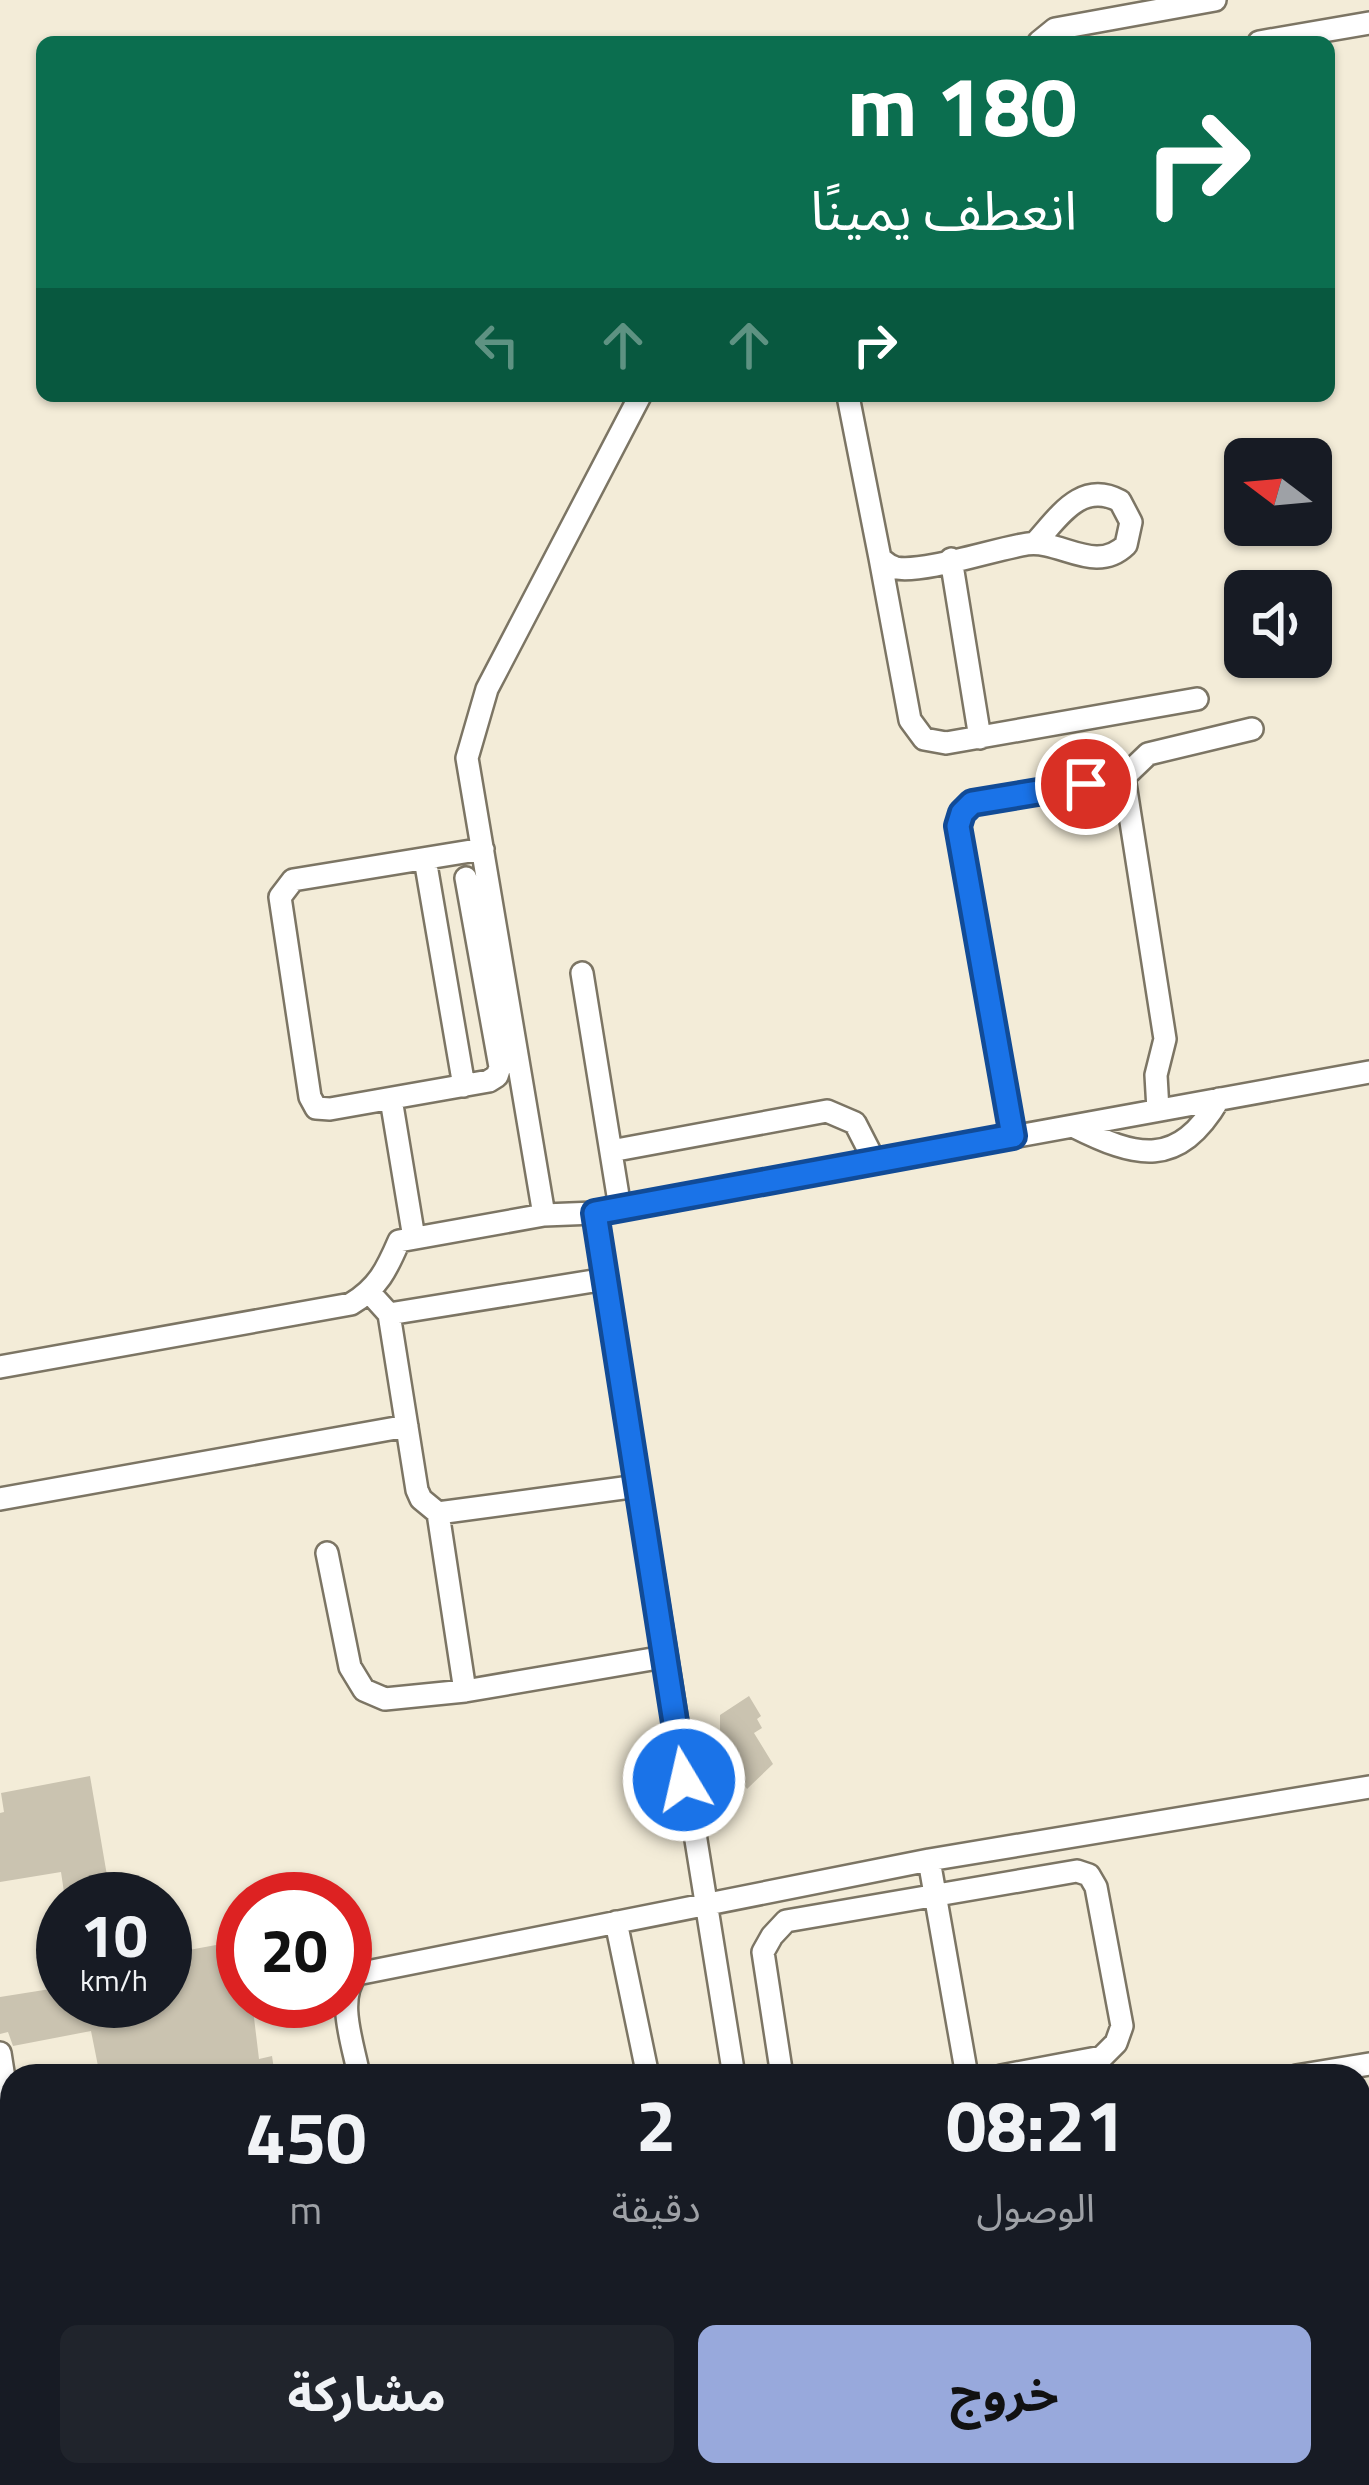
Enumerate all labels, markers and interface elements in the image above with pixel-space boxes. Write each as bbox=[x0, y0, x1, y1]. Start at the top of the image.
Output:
text: 180 m bbox=[847, 41, 1077, 169]
icon: right bbox=[1119, 84, 1275, 240]
text: انعطف يمينًا bbox=[810, 169, 1077, 251]
icon: left bbox=[464, 312, 530, 378]
icon: ahead bbox=[590, 312, 656, 378]
icon: ahead bbox=[716, 312, 782, 378]
icon: right bbox=[842, 312, 908, 378]
north arrow bbox=[1224, 438, 1332, 546]
map controls bbox=[1224, 438, 1332, 678]
button: sound bbox=[1224, 570, 1332, 678]
pin bbox=[1035, 733, 1137, 835]
icon: arrive bbox=[1053, 751, 1119, 817]
position arrow bbox=[621, 1717, 747, 1843]
speed limit sign: 20 bbox=[216, 1872, 372, 2028]
text: 10 bbox=[80, 1889, 148, 1980]
text: km/h bbox=[80, 1957, 148, 2003]
text: 2 bbox=[636, 2069, 676, 2179]
text: 08:21 bbox=[946, 2069, 1126, 2179]
text: 450 bbox=[245, 2081, 366, 2191]
text: دقيقة bbox=[612, 2178, 701, 2237]
text: الوصول bbox=[977, 2178, 1095, 2237]
text: m bbox=[290, 2180, 322, 2239]
button: مشاركة bbox=[60, 2325, 674, 2463]
button: خروج bbox=[698, 2325, 1311, 2463]

